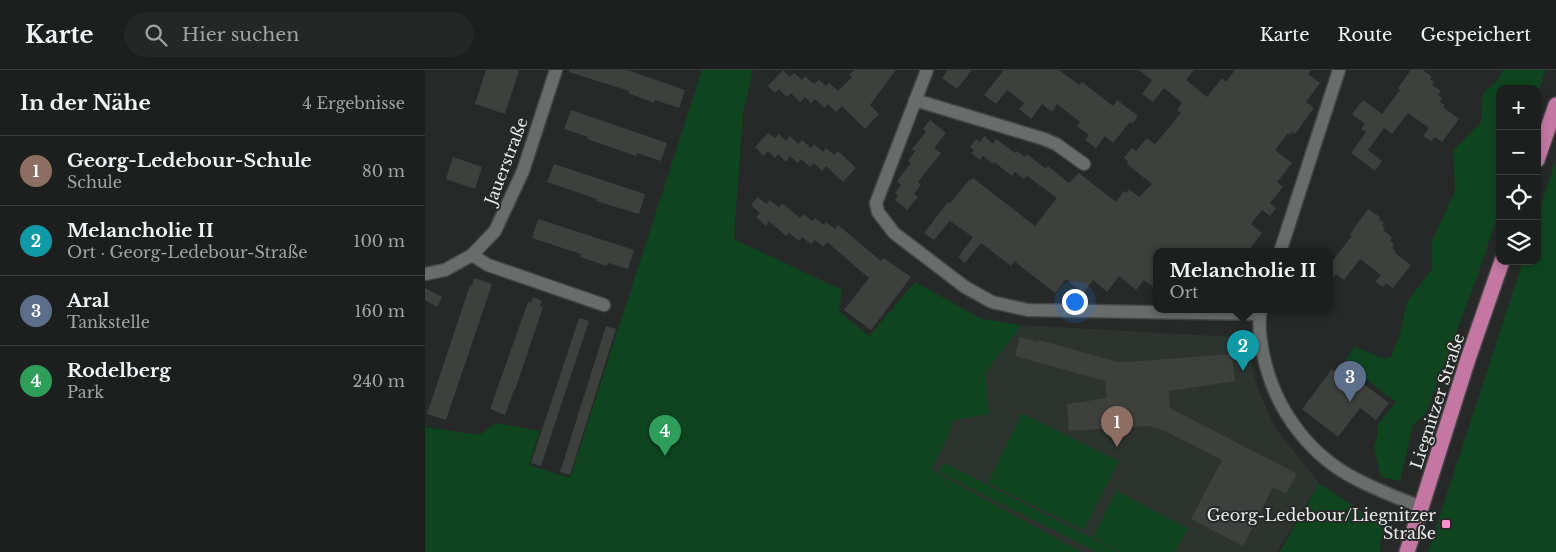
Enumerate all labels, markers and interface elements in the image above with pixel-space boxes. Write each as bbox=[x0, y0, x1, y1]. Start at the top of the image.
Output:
search box bbox=[124, 12, 474, 57]
text: Karte bbox=[25, 20, 94, 49]
icon: search bbox=[142, 21, 170, 49]
text: Hier suchen bbox=[182, 23, 299, 46]
text: Karte bbox=[1260, 24, 1309, 46]
text: Route bbox=[1337, 24, 1392, 46]
text: Gespeichert bbox=[1420, 24, 1531, 46]
map controls bbox=[1496, 85, 1541, 265]
button: + bbox=[1496, 85, 1541, 130]
text: In der Nähe bbox=[20, 90, 151, 116]
text: 4 Ergebnisse bbox=[302, 93, 405, 113]
street label: Jauerstraße bbox=[479, 114, 532, 209]
button: − bbox=[1496, 130, 1541, 175]
text: Georg-Ledebour-Schule bbox=[67, 149, 312, 172]
text: 1 bbox=[33, 161, 39, 181]
text: 80 m bbox=[362, 161, 405, 181]
text: Schule bbox=[67, 172, 122, 192]
button: locate bbox=[1496, 175, 1541, 220]
text: Melancholie II bbox=[67, 219, 214, 242]
button: layers bbox=[1496, 220, 1541, 265]
text: 2 bbox=[31, 231, 41, 251]
text: 100 m bbox=[353, 231, 405, 251]
text: Ort · Georg-Ledebour-Straße bbox=[67, 242, 307, 262]
popup bbox=[1153, 248, 1333, 313]
text: Melancholie II bbox=[1170, 259, 1316, 282]
text: Ort bbox=[1170, 282, 1198, 302]
text: Aral bbox=[67, 289, 109, 312]
your location bbox=[1062, 289, 1088, 315]
text: 3 bbox=[31, 301, 41, 321]
text: 160 m bbox=[354, 301, 405, 321]
text: Tankstelle bbox=[67, 312, 150, 332]
pin: 2 bbox=[1227, 330, 1259, 371]
street label: Liegnitzer Straße bbox=[1406, 331, 1468, 471]
text: Rodelberg bbox=[67, 359, 171, 382]
pin: 3 bbox=[1334, 361, 1366, 402]
text: 4 bbox=[31, 371, 41, 391]
text: 240 m bbox=[353, 371, 405, 391]
text: Park bbox=[67, 382, 104, 402]
pin: 1 bbox=[1101, 406, 1133, 447]
pin: 4 bbox=[649, 415, 681, 456]
place label: Georg-Ledebour/Liegnitzer Straße bbox=[1207, 505, 1436, 543]
marker: Georg-Ledebour/Liegnitzer Straße bbox=[1440, 518, 1452, 530]

